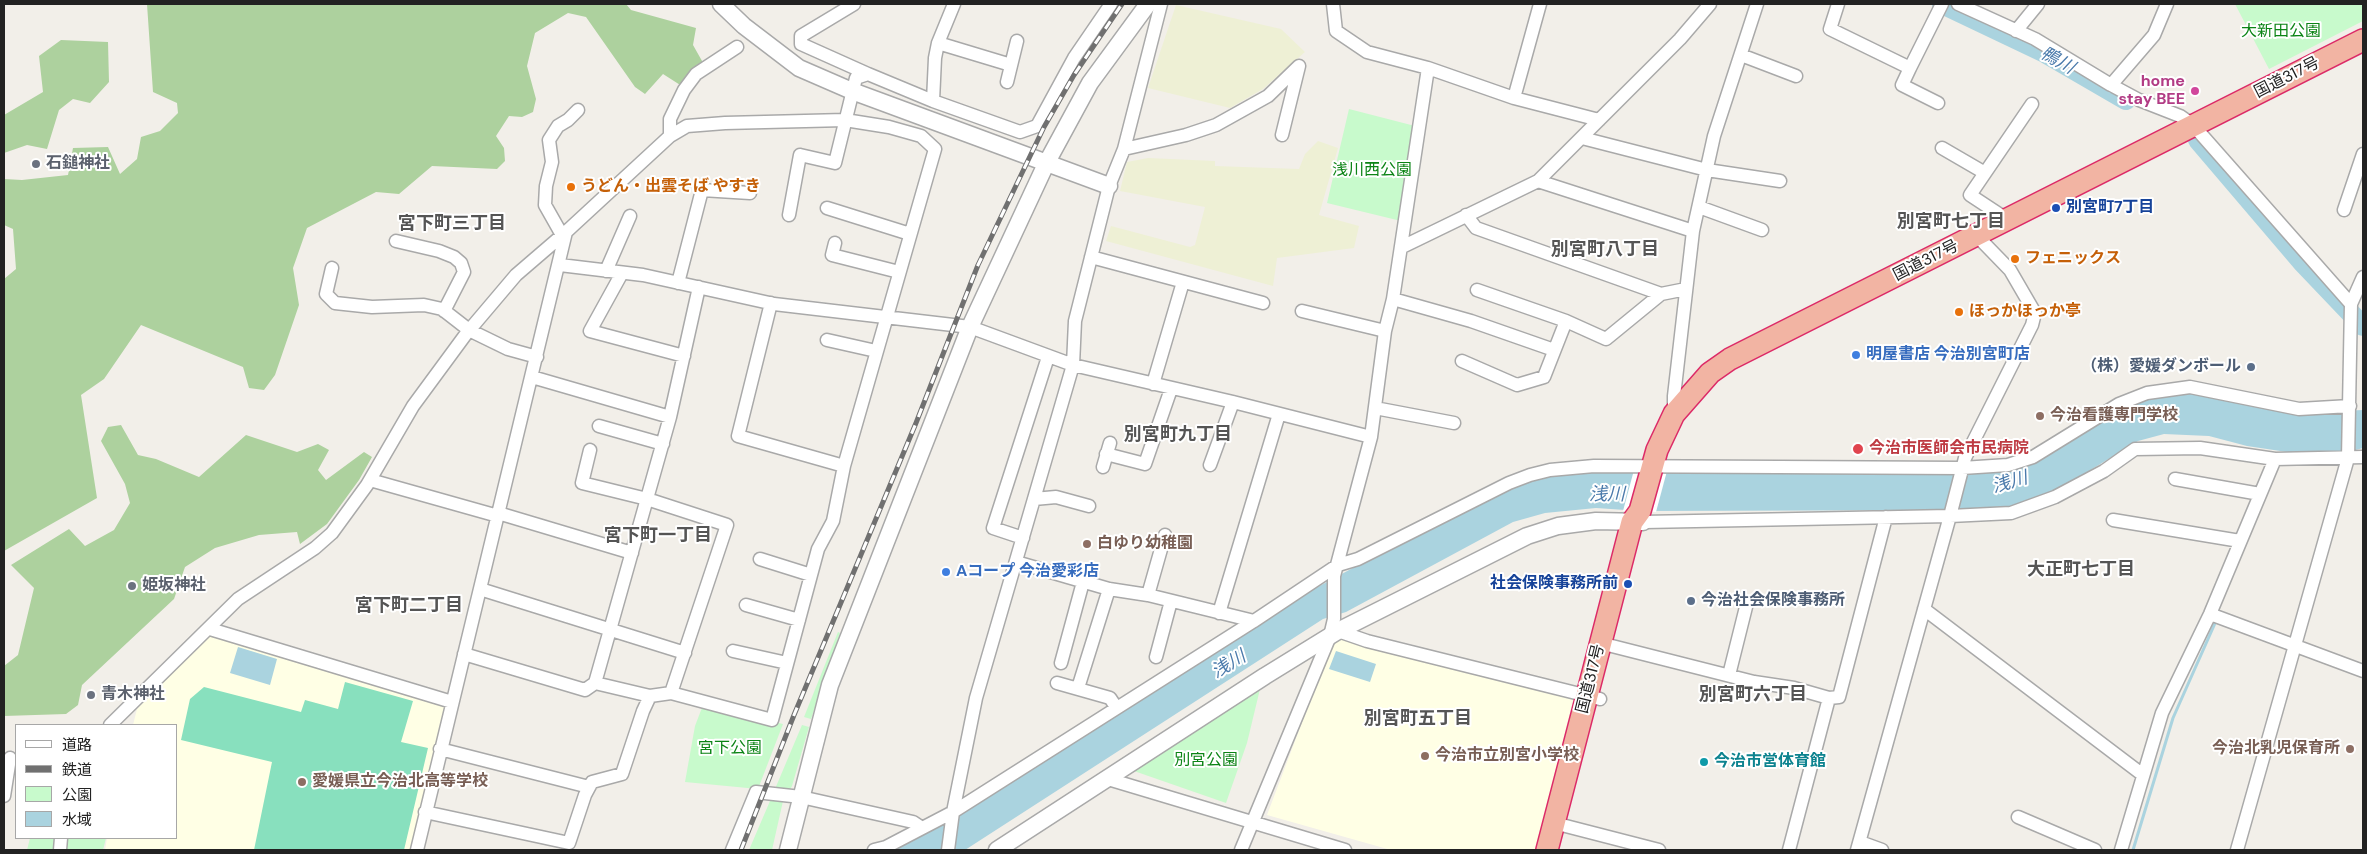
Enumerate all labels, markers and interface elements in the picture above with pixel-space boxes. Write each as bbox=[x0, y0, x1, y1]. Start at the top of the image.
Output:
park label: 大新田公園 bbox=[2241, 22, 2321, 42]
water label: 鴨川 bbox=[2036, 43, 2078, 79]
street label: 国道317号 bbox=[2251, 53, 2323, 103]
place label: home stay BEE bbox=[2118, 72, 2185, 110]
marker: home stay BEE bbox=[2189, 85, 2201, 97]
place label: 石鎚神社 bbox=[46, 154, 110, 174]
marker: 石鎚神社 bbox=[30, 158, 42, 170]
park label: 浅川西公園 bbox=[1332, 161, 1412, 181]
place label: うどん・出雲そば やすき bbox=[581, 177, 761, 197]
marker: うどん・出雲そば やすき bbox=[565, 181, 577, 193]
place label: 別宮町7丁目 bbox=[2066, 198, 2155, 218]
marker: 別宮町7丁目 bbox=[2050, 202, 2062, 214]
district label: 別宮町七丁目 bbox=[1897, 211, 2005, 233]
district label: 宮下町三丁目 bbox=[398, 213, 506, 235]
street label: 国道317号 bbox=[1890, 236, 1962, 286]
district label: 別宮町八丁目 bbox=[1551, 239, 1659, 261]
place label: フェニックス bbox=[2025, 249, 2121, 269]
marker: フェニックス bbox=[2009, 253, 2021, 265]
place label: ほっかほっか亭 bbox=[1969, 302, 2081, 322]
marker: ほっかほっか亭 bbox=[1953, 306, 1965, 318]
place label: 明屋書店 今治別宮町店 bbox=[1866, 345, 2030, 365]
marker: 明屋書店 今治別宮町店 bbox=[1850, 349, 1862, 361]
place label: （株）愛媛ダンボール bbox=[2081, 357, 2241, 377]
marker: （株）愛媛ダンボール bbox=[2245, 361, 2257, 373]
place label: 今治看護専門学校 bbox=[2050, 406, 2178, 426]
marker: 今治看護専門学校 bbox=[2034, 410, 2046, 422]
district label: 別宮町九丁目 bbox=[1124, 424, 1232, 446]
place label: 今治市医師会市民病院 bbox=[1869, 439, 2029, 459]
marker: 今治市医師会市民病院 bbox=[1851, 442, 1865, 456]
water label: 浅川 bbox=[1990, 468, 2030, 498]
water label: 浅川 bbox=[1589, 484, 1625, 506]
district label: 宮下町一丁目 bbox=[604, 525, 712, 547]
place label: 白ゆり幼稚園 bbox=[1097, 534, 1193, 554]
marker: 白ゆり幼稚園 bbox=[1081, 538, 1093, 550]
district label: 大正町七丁目 bbox=[2027, 559, 2135, 581]
place label: Aコープ 今治愛彩店 bbox=[956, 562, 1099, 582]
marker: Aコープ 今治愛彩店 bbox=[940, 566, 952, 578]
place label: 社会保険事務所前 bbox=[1490, 574, 1618, 594]
place label: 姫坂神社 bbox=[142, 576, 206, 596]
marker: 社会保険事務所前 bbox=[1622, 578, 1634, 590]
marker: 姫坂神社 bbox=[126, 580, 138, 592]
place label: 今治社会保険事務所 bbox=[1701, 591, 1845, 611]
district label: 宮下町二丁目 bbox=[355, 595, 463, 617]
marker: 今治社会保険事務所 bbox=[1685, 595, 1697, 607]
street label: 国道317号 bbox=[1573, 642, 1609, 716]
water label: 浅川 bbox=[1208, 646, 1250, 684]
district label: 別宮町六丁目 bbox=[1699, 684, 1807, 706]
place label: 青木神社 bbox=[101, 685, 165, 705]
marker: 青木神社 bbox=[85, 689, 97, 701]
district label: 別宮町五丁目 bbox=[1364, 708, 1472, 730]
legend bbox=[15, 724, 178, 839]
text: 道路 bbox=[62, 735, 92, 755]
park label: 宮下公園 bbox=[698, 739, 762, 759]
place label: 今治北乳児保育所 bbox=[2212, 739, 2340, 759]
marker: 今治北乳児保育所 bbox=[2344, 743, 2356, 755]
place label: 今治市立別宮小学校 bbox=[1435, 746, 1579, 766]
marker: 今治市立別宮小学校 bbox=[1419, 750, 1431, 762]
park label: 別宮公園 bbox=[1174, 751, 1238, 771]
place label: 今治市営体育館 bbox=[1714, 752, 1826, 772]
marker: 今治市営体育館 bbox=[1698, 756, 1710, 768]
text: 鉄道 bbox=[62, 760, 92, 780]
place label: 愛媛県立今治北高等学校 bbox=[312, 772, 488, 792]
marker: 愛媛県立今治北高等学校 bbox=[296, 776, 308, 788]
text: 公園 bbox=[62, 785, 92, 805]
text: 水域 bbox=[62, 810, 92, 830]

